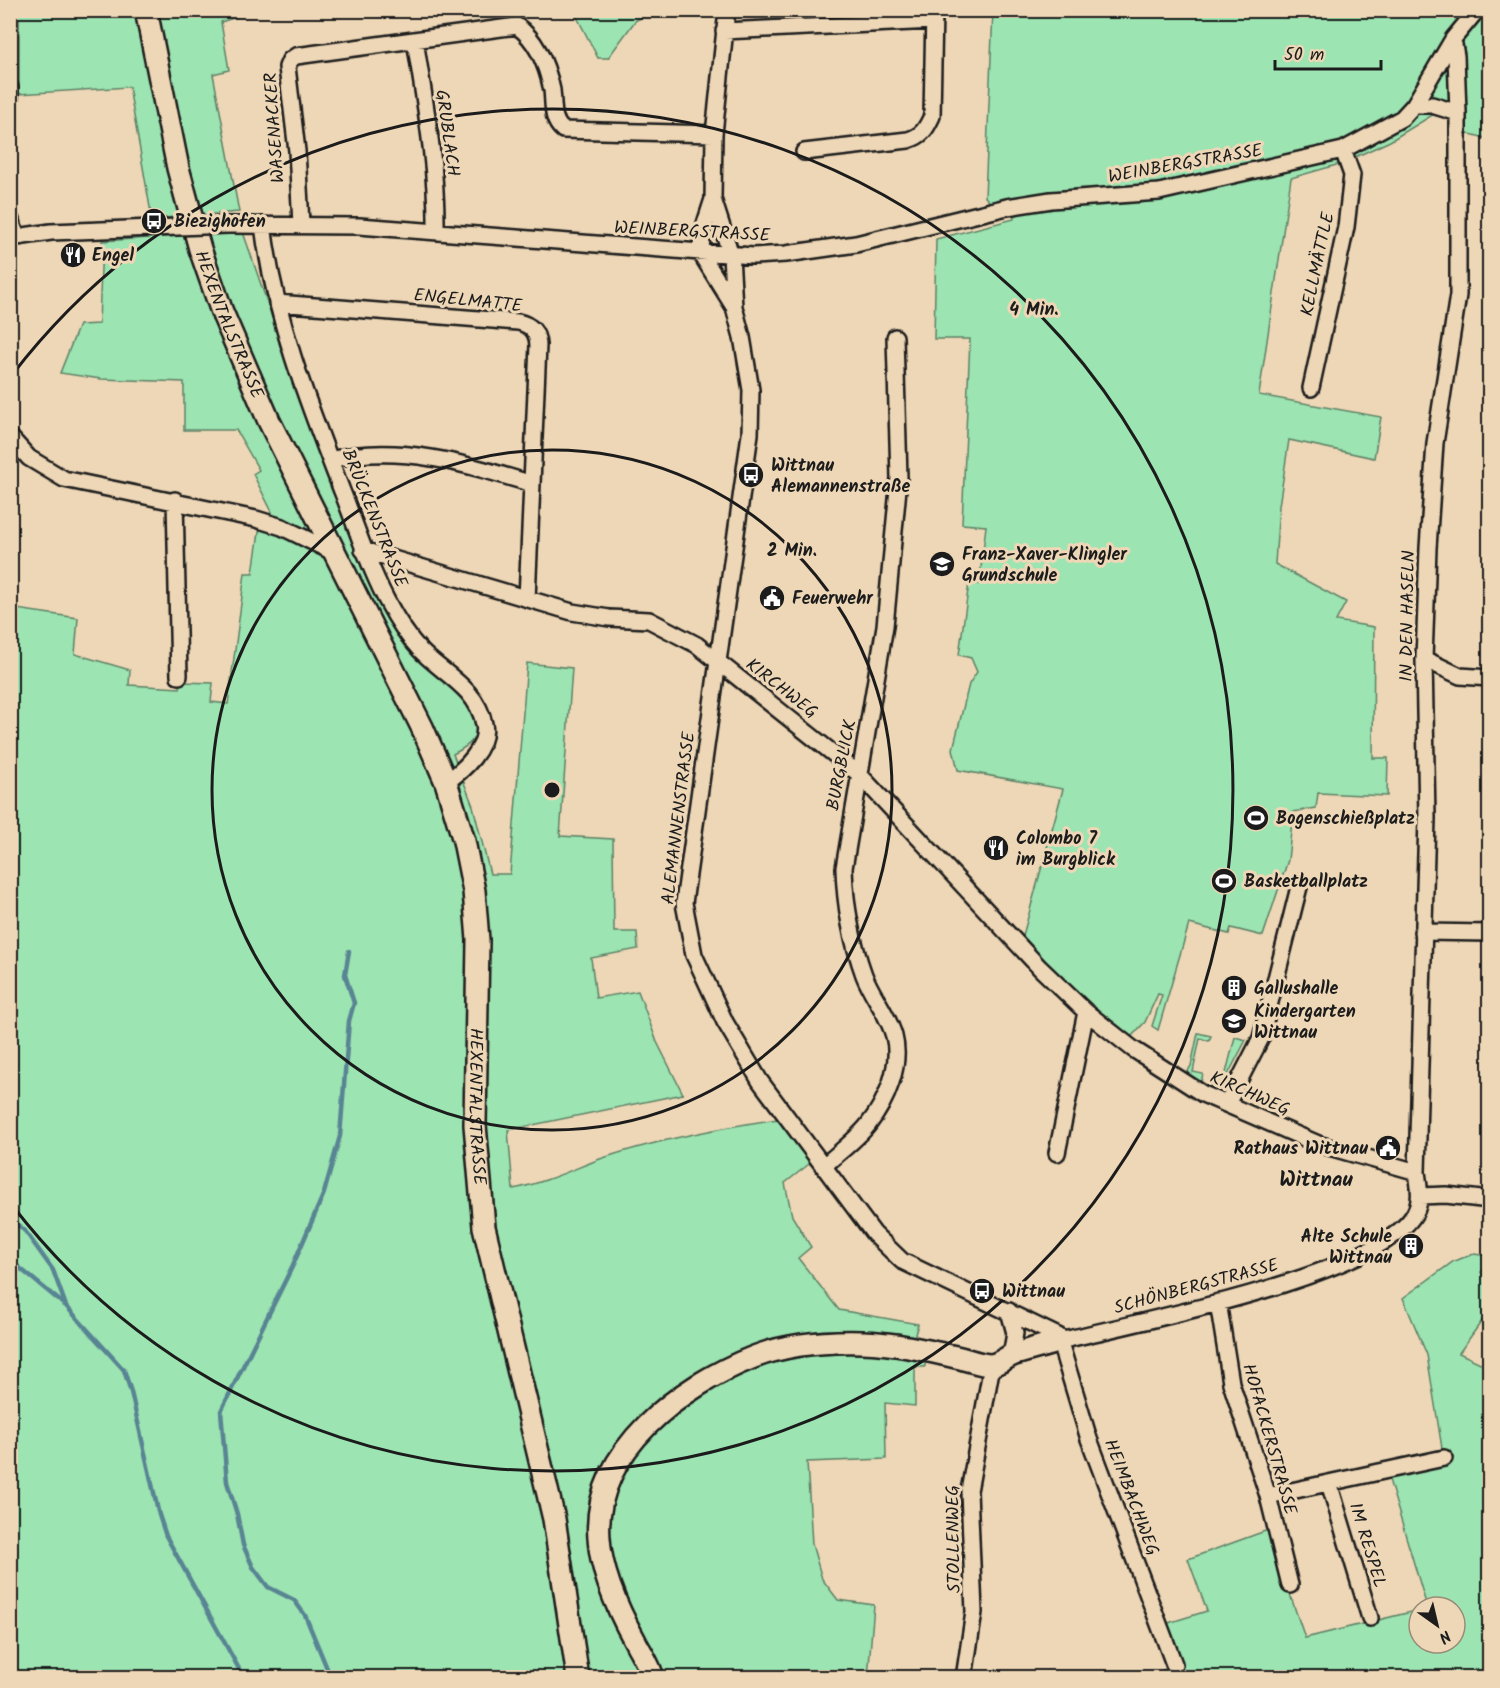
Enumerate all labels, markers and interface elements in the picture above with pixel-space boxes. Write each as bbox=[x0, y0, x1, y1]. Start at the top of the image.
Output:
scale bar bbox=[1275, 33, 1382, 71]
text: 50 m bbox=[1284, 41, 1324, 70]
street label: WASENACKER bbox=[257, 72, 294, 184]
street label: GRUBLACH bbox=[426, 88, 467, 178]
street label: WEINBERGSTRASSE bbox=[1106, 137, 1265, 192]
bus stop icon: Biezighofen bbox=[139, 206, 169, 236]
place label: Biezighofen bbox=[174, 208, 266, 237]
street label: KELLMÄTTLE bbox=[1293, 209, 1344, 319]
street label: WEINBERGSTRASSE bbox=[613, 214, 771, 251]
restaurant icon: Engel bbox=[58, 240, 88, 270]
place label: Engel bbox=[92, 242, 134, 271]
street label: HEXENTALSTRASSE bbox=[186, 247, 271, 404]
street label: ENGELMATTE bbox=[412, 281, 524, 322]
text: 4 Min. bbox=[1009, 296, 1059, 325]
street label: BRÜCKENSTRASSE bbox=[333, 445, 415, 593]
place label: Wittnau Alemannenstraße bbox=[771, 452, 911, 502]
bus stop icon: Wittnau Alemannenstraße bbox=[736, 460, 766, 490]
text: 2 Min. bbox=[767, 537, 817, 566]
place label: Franz-Xaver-Klingler Grundschule bbox=[962, 541, 1128, 591]
school or university icon: Franz-Xaver-Klingler Grundschule bbox=[927, 549, 957, 579]
street label: IN DEN HASELN bbox=[1393, 550, 1424, 682]
public building icon: Feuerwehr bbox=[757, 583, 787, 613]
place label: Feuerwehr bbox=[792, 585, 874, 614]
street label: KIRCHWEG bbox=[739, 652, 824, 727]
street label: BURGBLICK bbox=[819, 717, 866, 813]
street label: ALEMANNENSTRASSE bbox=[655, 730, 705, 906]
centre of rings bbox=[542, 780, 562, 800]
sports icon: Bogenschießplatz bbox=[1241, 803, 1271, 833]
place label: Bogenschießplatz bbox=[1276, 805, 1415, 834]
place label: Colombo 7 im Burgblick bbox=[1016, 825, 1116, 875]
restaurant icon: Colombo 7 im Burgblick bbox=[981, 833, 1011, 863]
sports icon: Basketballplatz bbox=[1209, 866, 1239, 896]
place label: Basketballplatz bbox=[1244, 868, 1368, 897]
building icon: Gallushalle bbox=[1219, 973, 1249, 1003]
place label: Gallushalle bbox=[1254, 975, 1339, 1004]
place label: Kindergarten Wittnau bbox=[1254, 998, 1356, 1048]
school or university icon: Kindergarten Wittnau bbox=[1219, 1006, 1249, 1036]
street label: HEXENTALSTRASSE bbox=[459, 1028, 493, 1187]
street label: KIRCHWEG bbox=[1205, 1064, 1294, 1125]
public building icon: Rathaus Wittnau bbox=[1373, 1133, 1403, 1163]
place label: Rathaus Wittnau bbox=[1234, 1135, 1368, 1164]
district label: Wittnau bbox=[1279, 1164, 1354, 1197]
place label: Alte Schule Wittnau bbox=[1301, 1223, 1392, 1273]
building icon: Alte Schule Wittnau bbox=[1396, 1231, 1426, 1261]
street label: SCHÖNBERGSTRASSE bbox=[1111, 1251, 1282, 1323]
bus stop icon: Wittnau bbox=[967, 1276, 997, 1306]
place label: Wittnau bbox=[1002, 1278, 1065, 1307]
street label: HOFACKERSTRASSE bbox=[1233, 1360, 1304, 1519]
street label: HEIMBACHWEG bbox=[1095, 1435, 1166, 1560]
street label: STOLLENWEG bbox=[939, 1485, 970, 1593]
street label: IM RESPEL bbox=[1340, 1499, 1393, 1592]
north arrow bbox=[1407, 1595, 1467, 1655]
text: N bbox=[1433, 1623, 1456, 1649]

